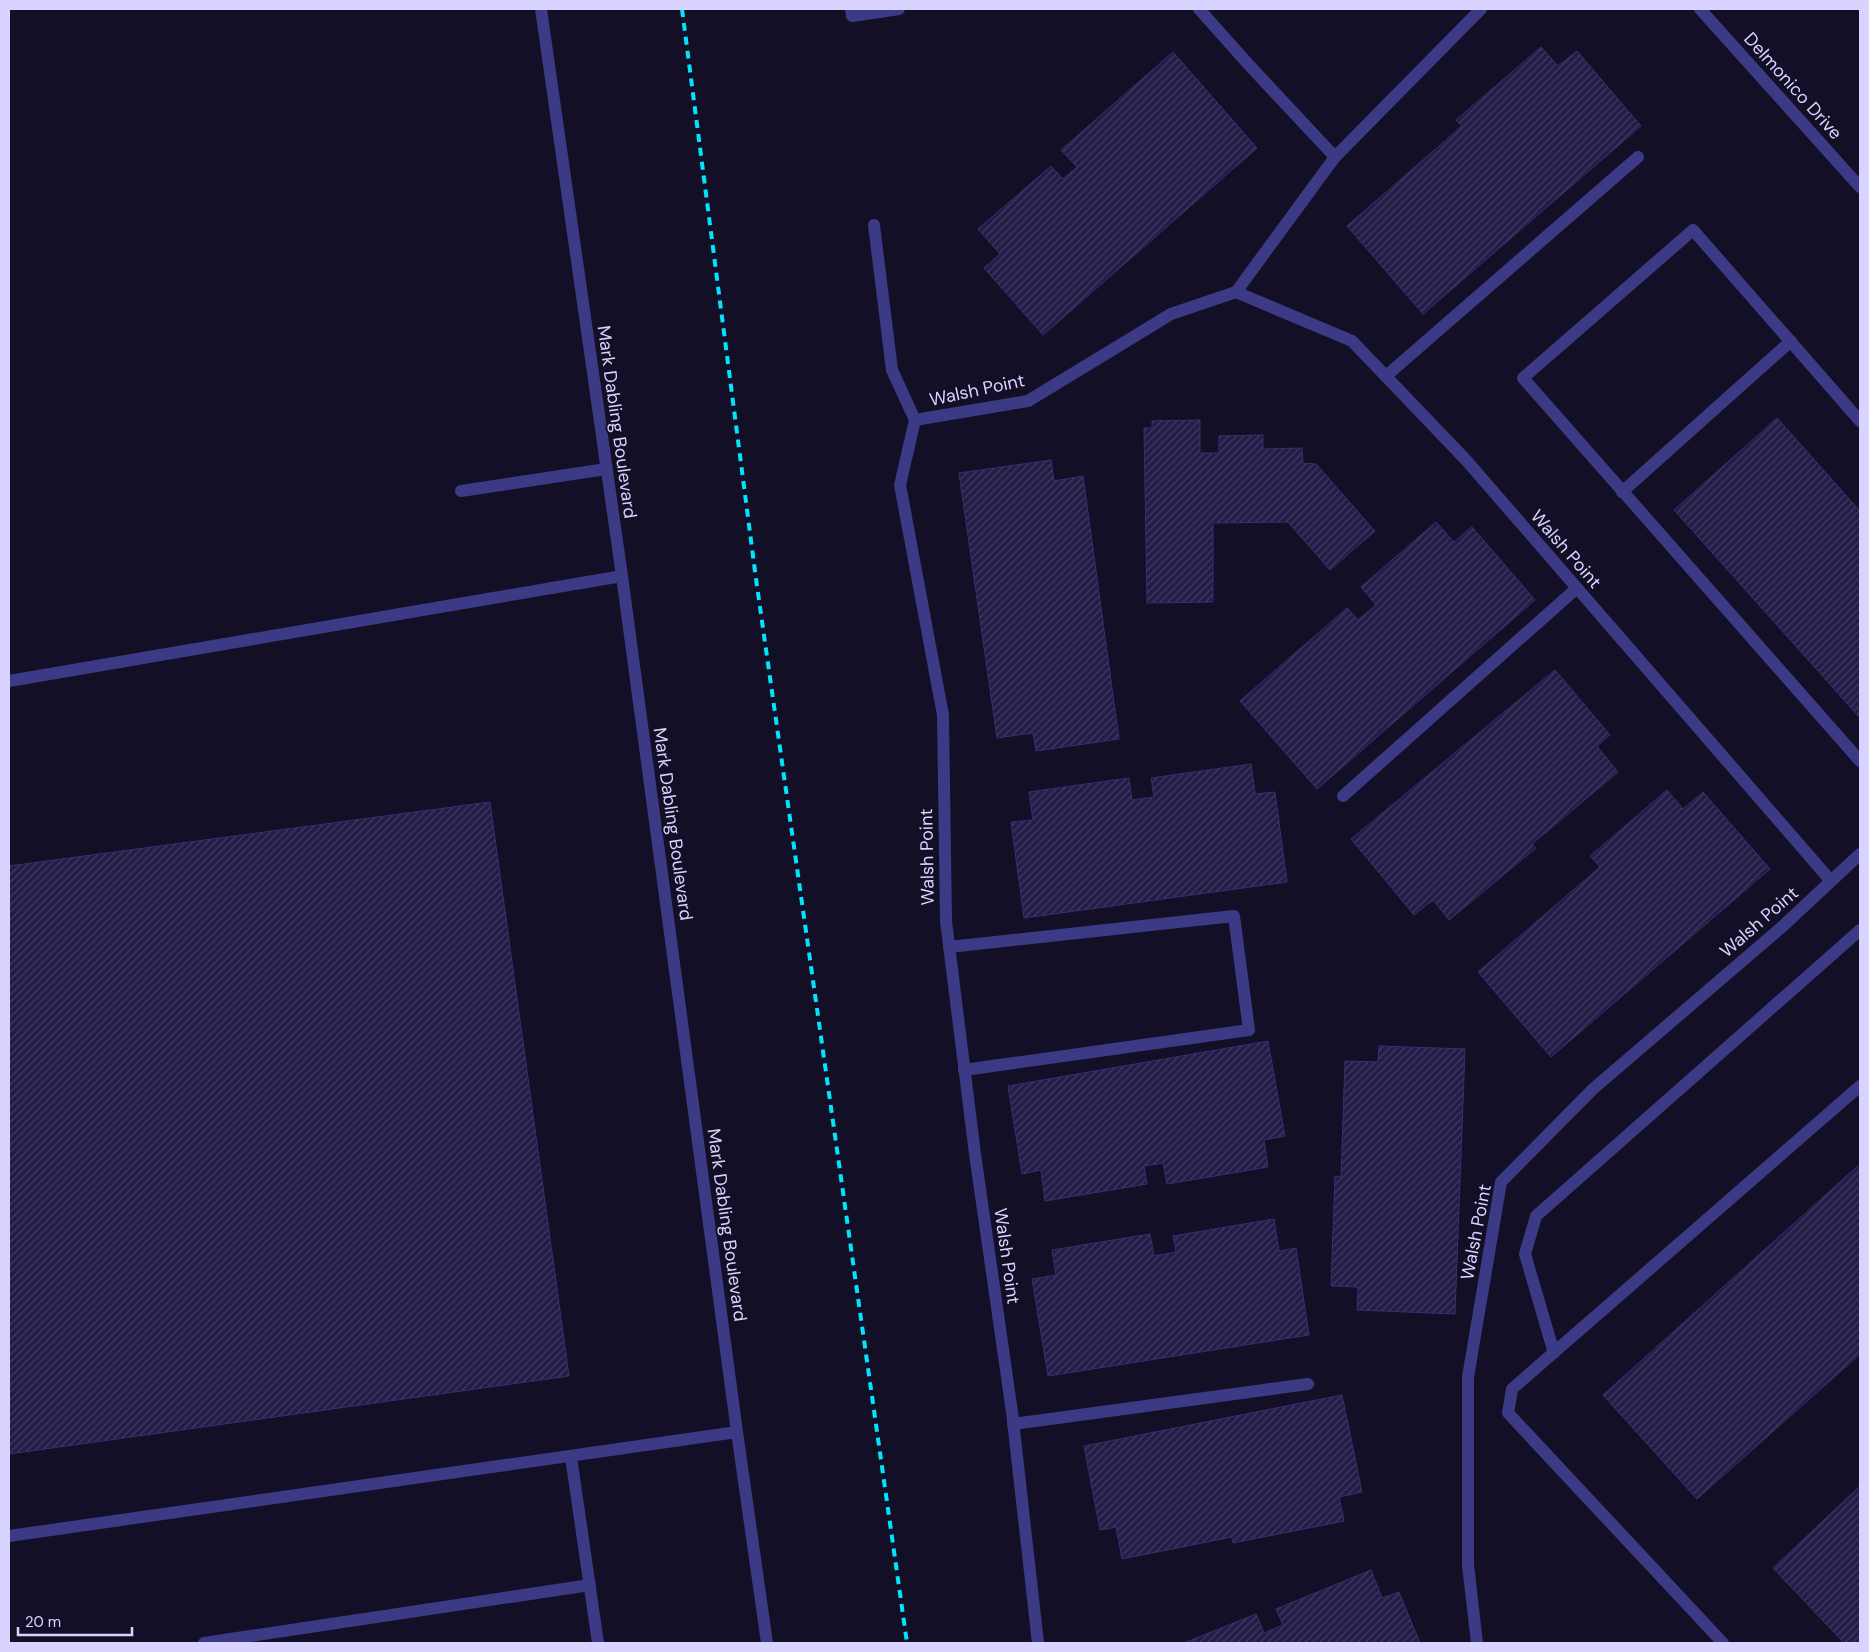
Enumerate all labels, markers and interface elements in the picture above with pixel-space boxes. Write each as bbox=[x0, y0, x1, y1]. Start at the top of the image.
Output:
street label: Delmonico Drive bbox=[1738, 27, 1848, 145]
street label: Mark Dabling Boulevard bbox=[592, 324, 642, 520]
street label: Walsh Point bbox=[927, 368, 1027, 412]
street label: Walsh Point bbox=[1525, 505, 1607, 593]
street label: Mark Dabling Boulevard bbox=[648, 726, 698, 922]
street label: Walsh Point bbox=[914, 808, 940, 906]
street label: Walsh Point bbox=[1715, 881, 1803, 963]
street label: Mark Dabling Boulevard bbox=[702, 1127, 752, 1323]
street label: Walsh Point bbox=[1455, 1182, 1497, 1282]
street label: Walsh Point bbox=[988, 1206, 1026, 1306]
scale bar bbox=[18, 1604, 131, 1636]
text: 20 m bbox=[25, 1612, 61, 1632]

